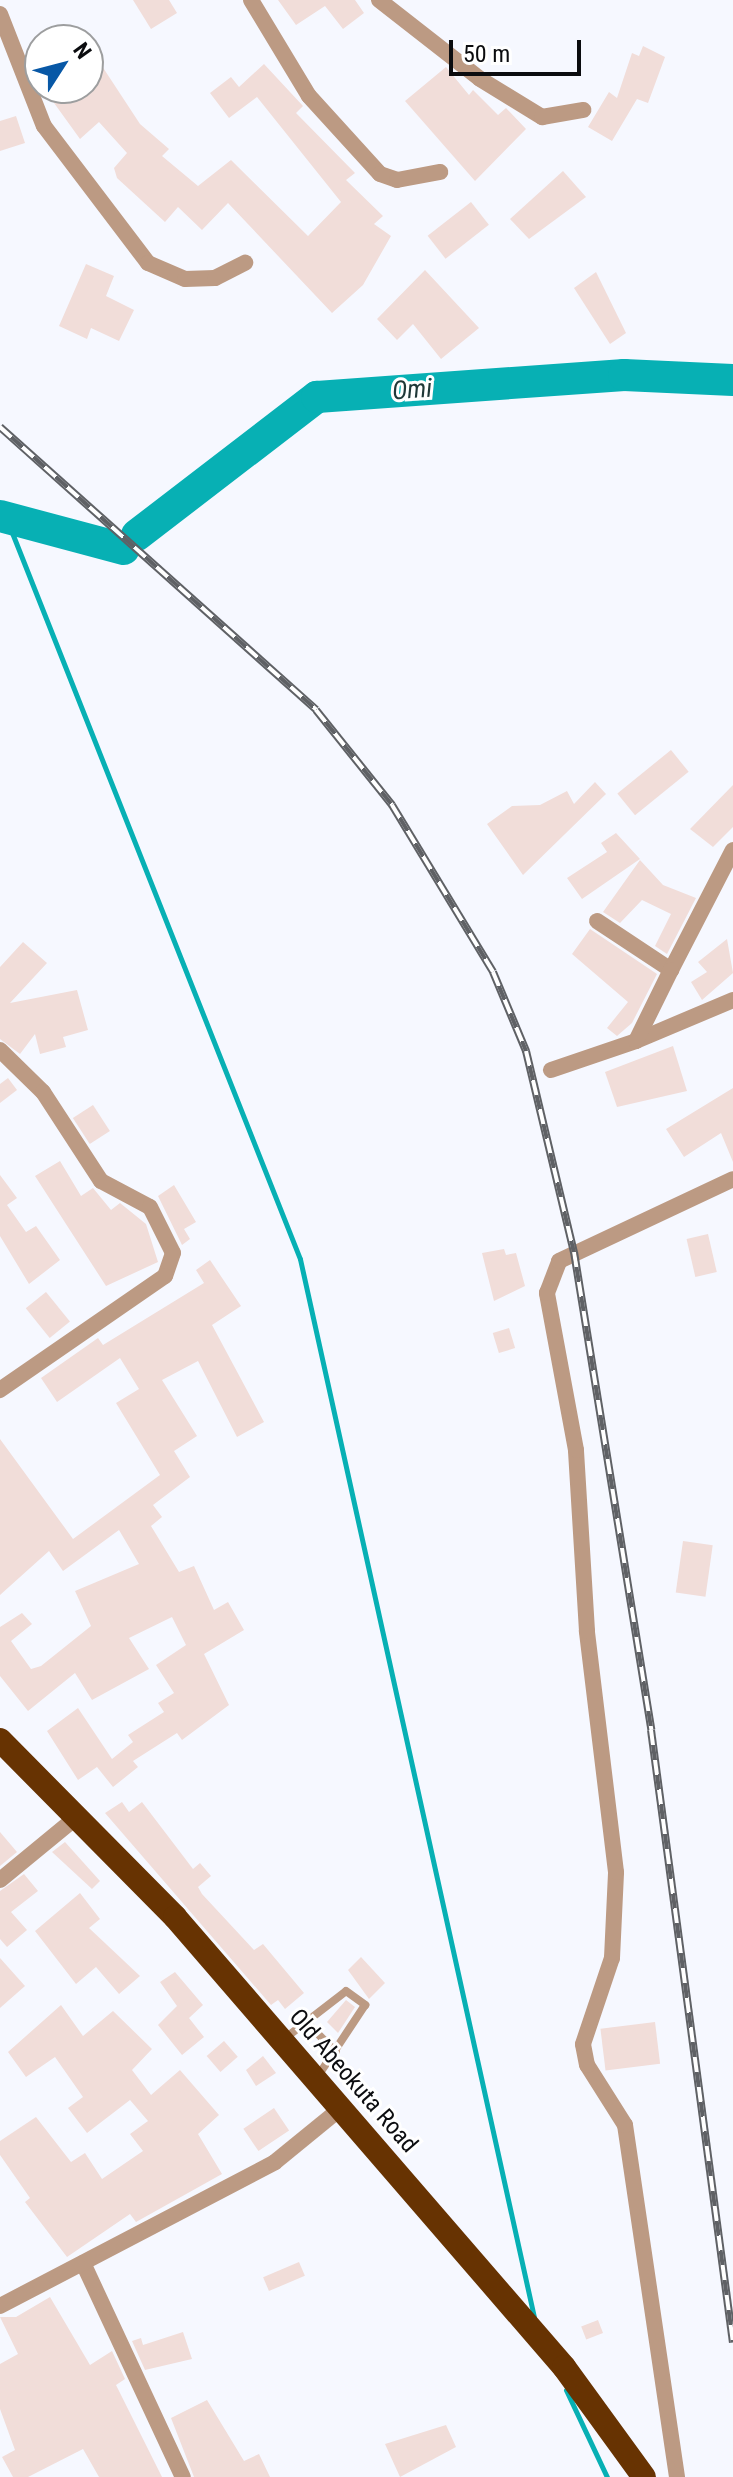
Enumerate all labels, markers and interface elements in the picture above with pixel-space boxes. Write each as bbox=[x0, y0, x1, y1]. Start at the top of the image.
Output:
north arrow bbox=[24, 24, 104, 104]
scale bar bbox=[453, 24, 585, 74]
text: N bbox=[68, 38, 96, 64]
text: 50 m bbox=[463, 40, 510, 68]
water label: Omi bbox=[391, 373, 433, 407]
street label: Old Abeokuta Road bbox=[283, 2003, 423, 2159]

